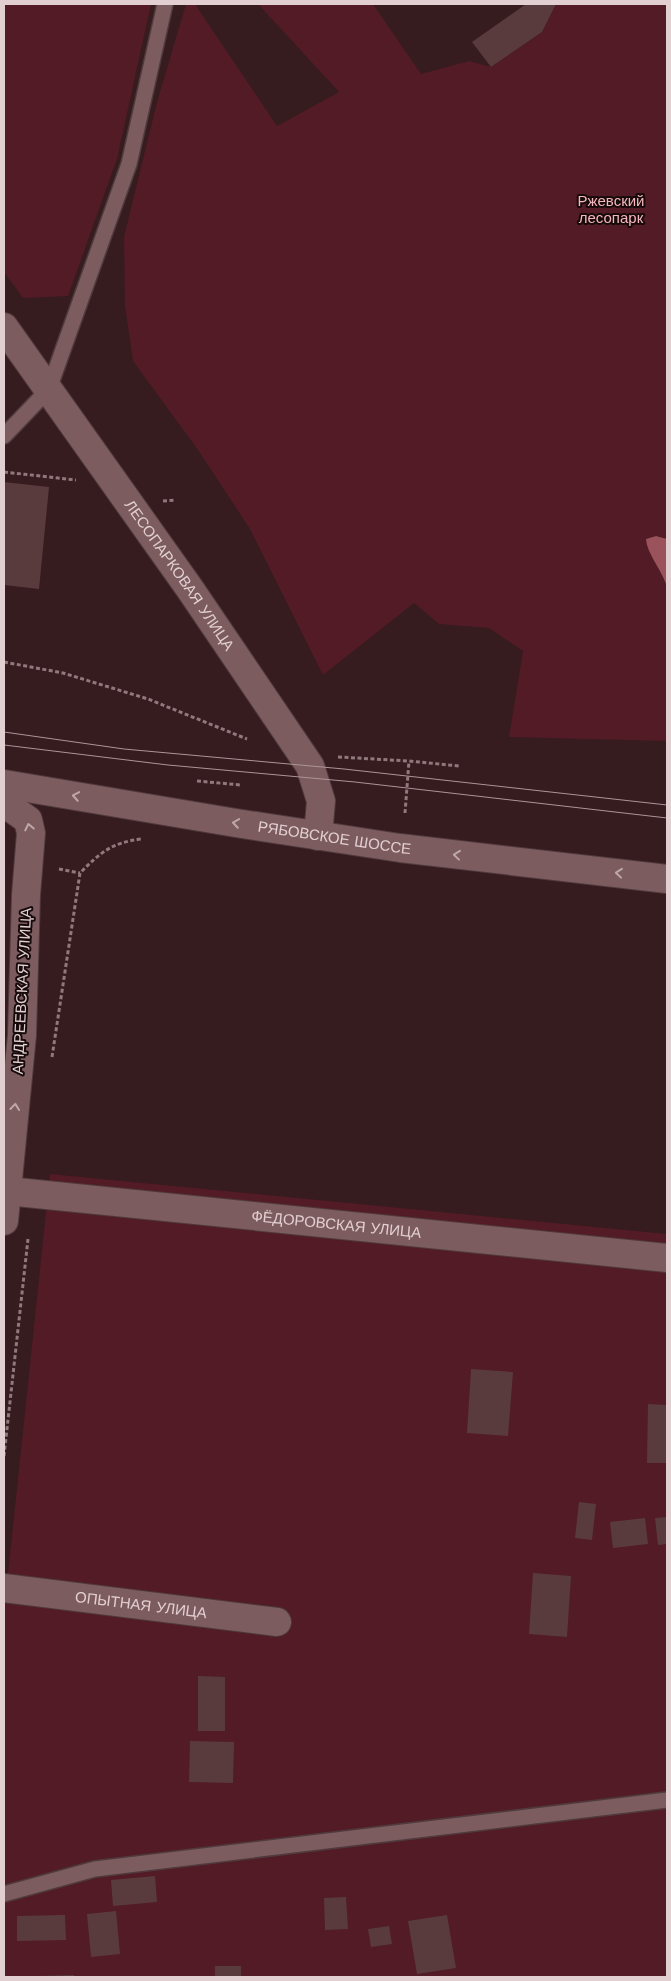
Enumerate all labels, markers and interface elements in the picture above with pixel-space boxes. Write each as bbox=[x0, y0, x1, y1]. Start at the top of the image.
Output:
park label: Ржевский лесопарк bbox=[577, 192, 645, 227]
street label: ЛЕСОПАРКОВАЯ УЛИЦА bbox=[121, 497, 238, 654]
one-way arrow bbox=[71, 792, 80, 802]
street label: РЯБОВСКОЕ ШОССЕ bbox=[257, 817, 412, 858]
one-way arrow bbox=[231, 818, 239, 829]
one-way arrow bbox=[24, 823, 35, 832]
one-way arrow bbox=[453, 850, 461, 861]
one-way arrow bbox=[615, 868, 623, 879]
street label: АНДРЕЕВСКАЯ УЛИЦА bbox=[9, 907, 35, 1075]
one-way arrow bbox=[9, 1103, 20, 1111]
street label: ФЁДОРОВСКАЯ УЛИЦА bbox=[251, 1207, 422, 1242]
street label: ОПЫТНАЯ УЛИЦА bbox=[74, 1588, 208, 1622]

